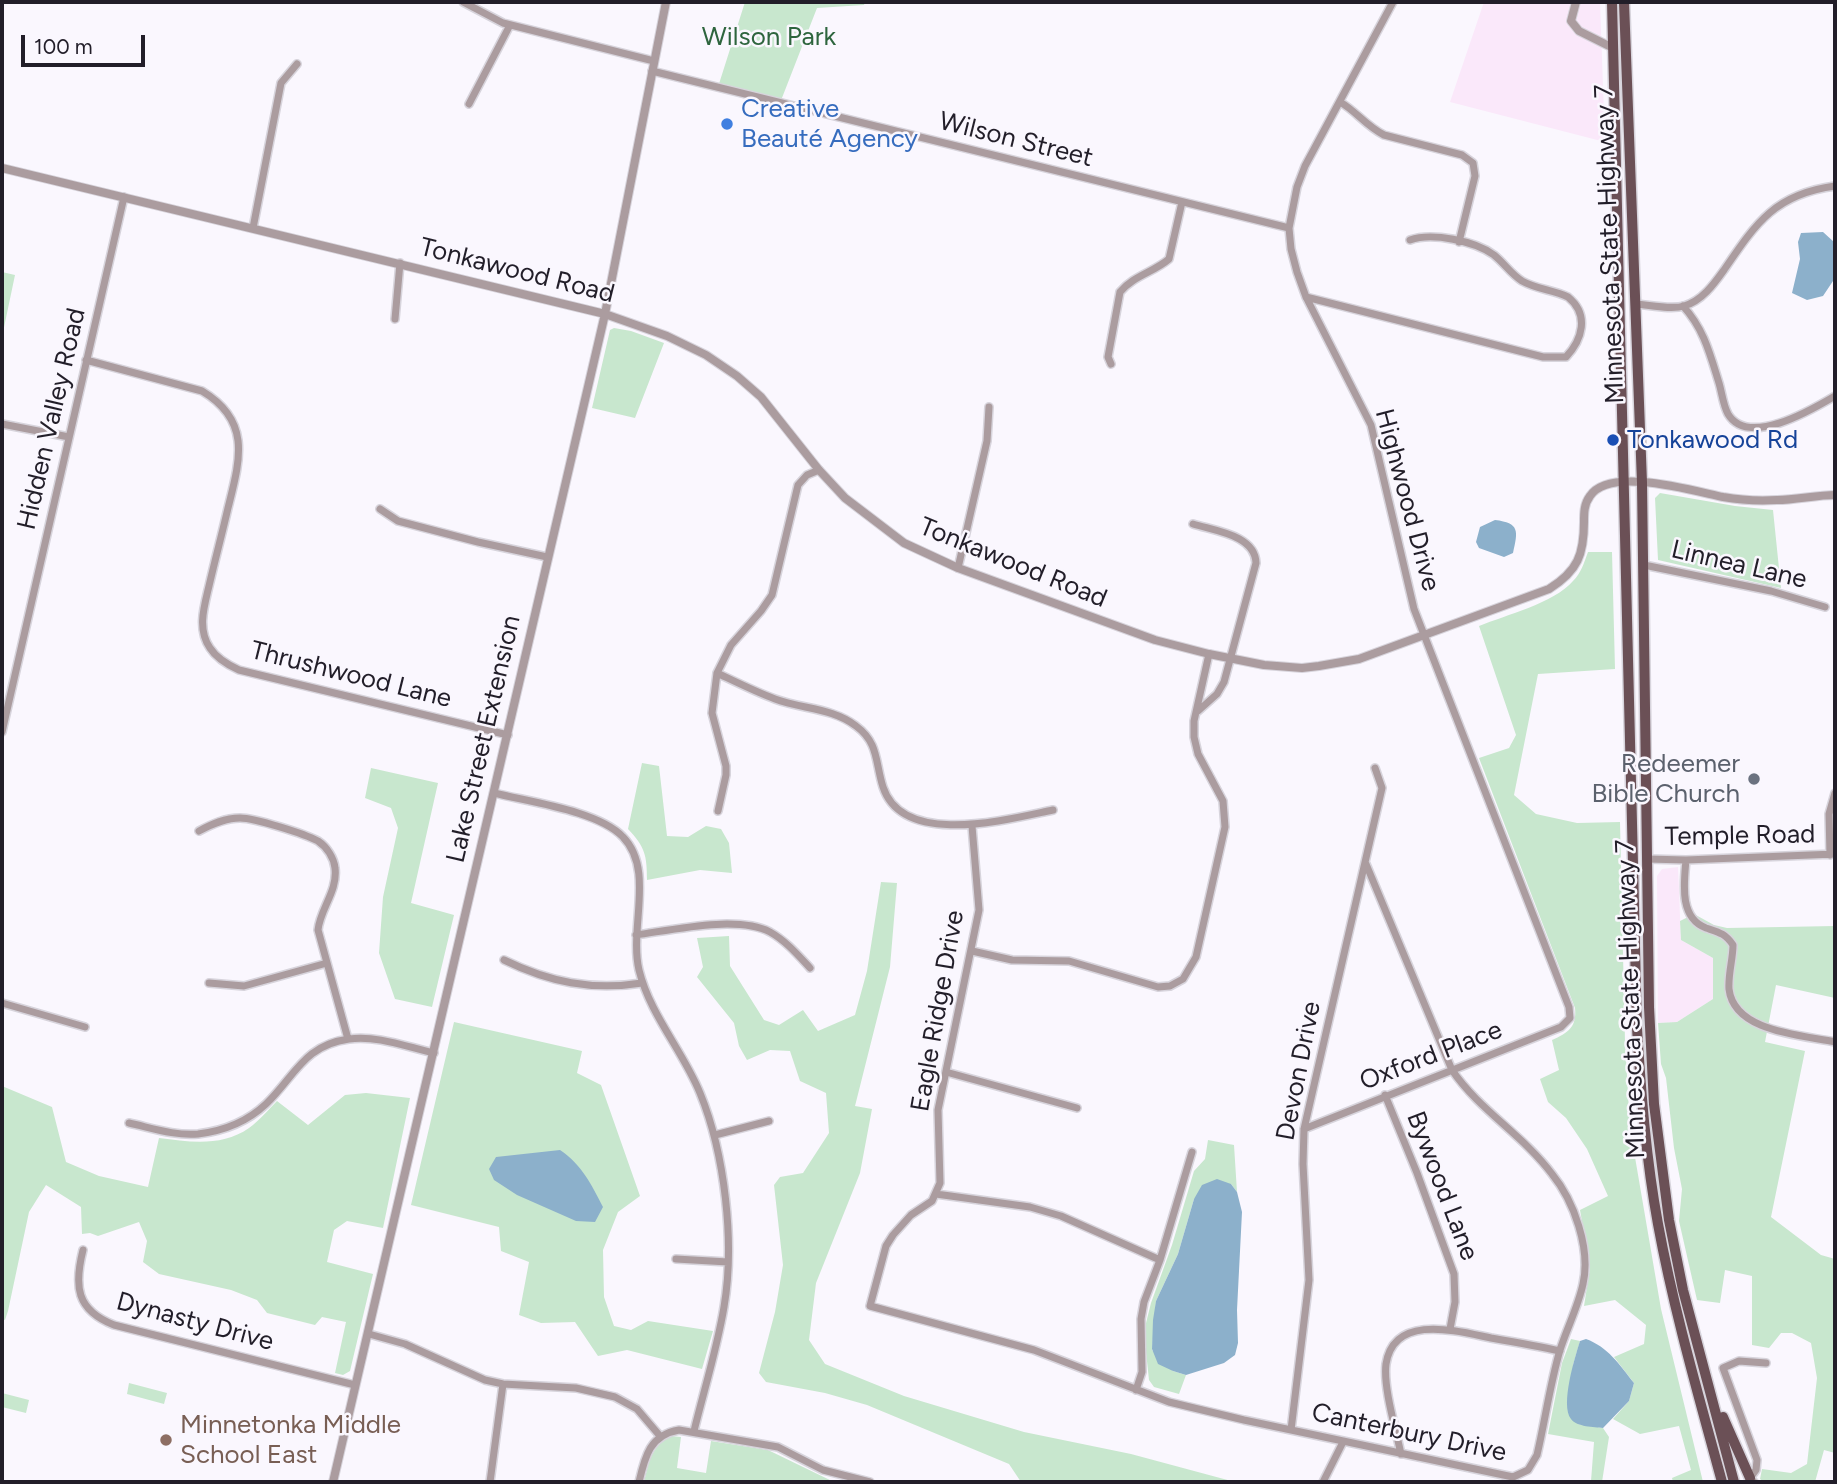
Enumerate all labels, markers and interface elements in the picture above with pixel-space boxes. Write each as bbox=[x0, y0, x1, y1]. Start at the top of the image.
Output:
scale bar bbox=[24, 21, 149, 65]
park label: Wilson Park bbox=[702, 21, 836, 53]
text: 100 m bbox=[34, 34, 93, 59]
street label: Minnesota State Highway 7 bbox=[1589, 84, 1631, 404]
place label: Creative Beauté Agency bbox=[741, 93, 918, 154]
street label: Wilson Street bbox=[936, 106, 1096, 174]
marker: Creative Beauté Agency bbox=[719, 116, 735, 132]
street label: Tonkawood Road bbox=[416, 232, 618, 310]
street label: Hidden Valley Road bbox=[11, 305, 93, 533]
street label: Highwood Drive bbox=[1368, 406, 1446, 594]
place label: Tonkawood Rd bbox=[1627, 424, 1798, 456]
marker: Tonkawood Rd bbox=[1605, 432, 1621, 448]
street label: Tonkawood Road bbox=[915, 511, 1111, 615]
street label: Linnea Lane bbox=[1668, 534, 1810, 596]
street label: Lake Street Extension bbox=[440, 612, 528, 866]
street label: Thrushwood Lane bbox=[247, 635, 455, 715]
place label: Redeemer Bible Church bbox=[1591, 748, 1740, 810]
marker: Redeemer Bible Church bbox=[1746, 771, 1762, 787]
street label: Temple Road bbox=[1664, 819, 1816, 853]
street label: Minnesota State Highway 7 bbox=[1610, 839, 1652, 1159]
street label: Eagle Ridge Drive bbox=[905, 908, 971, 1114]
street label: Devon Drive bbox=[1270, 999, 1328, 1143]
street label: Oxford Place bbox=[1355, 1015, 1507, 1097]
street label: Bywood Lane bbox=[1399, 1107, 1485, 1265]
street label: Dynasty Drive bbox=[113, 1286, 277, 1358]
street label: Canterbury Drive bbox=[1309, 1397, 1509, 1469]
place label: Minnetonka Middle School East bbox=[180, 1409, 401, 1470]
marker: Minnetonka Middle School East bbox=[158, 1432, 174, 1448]

